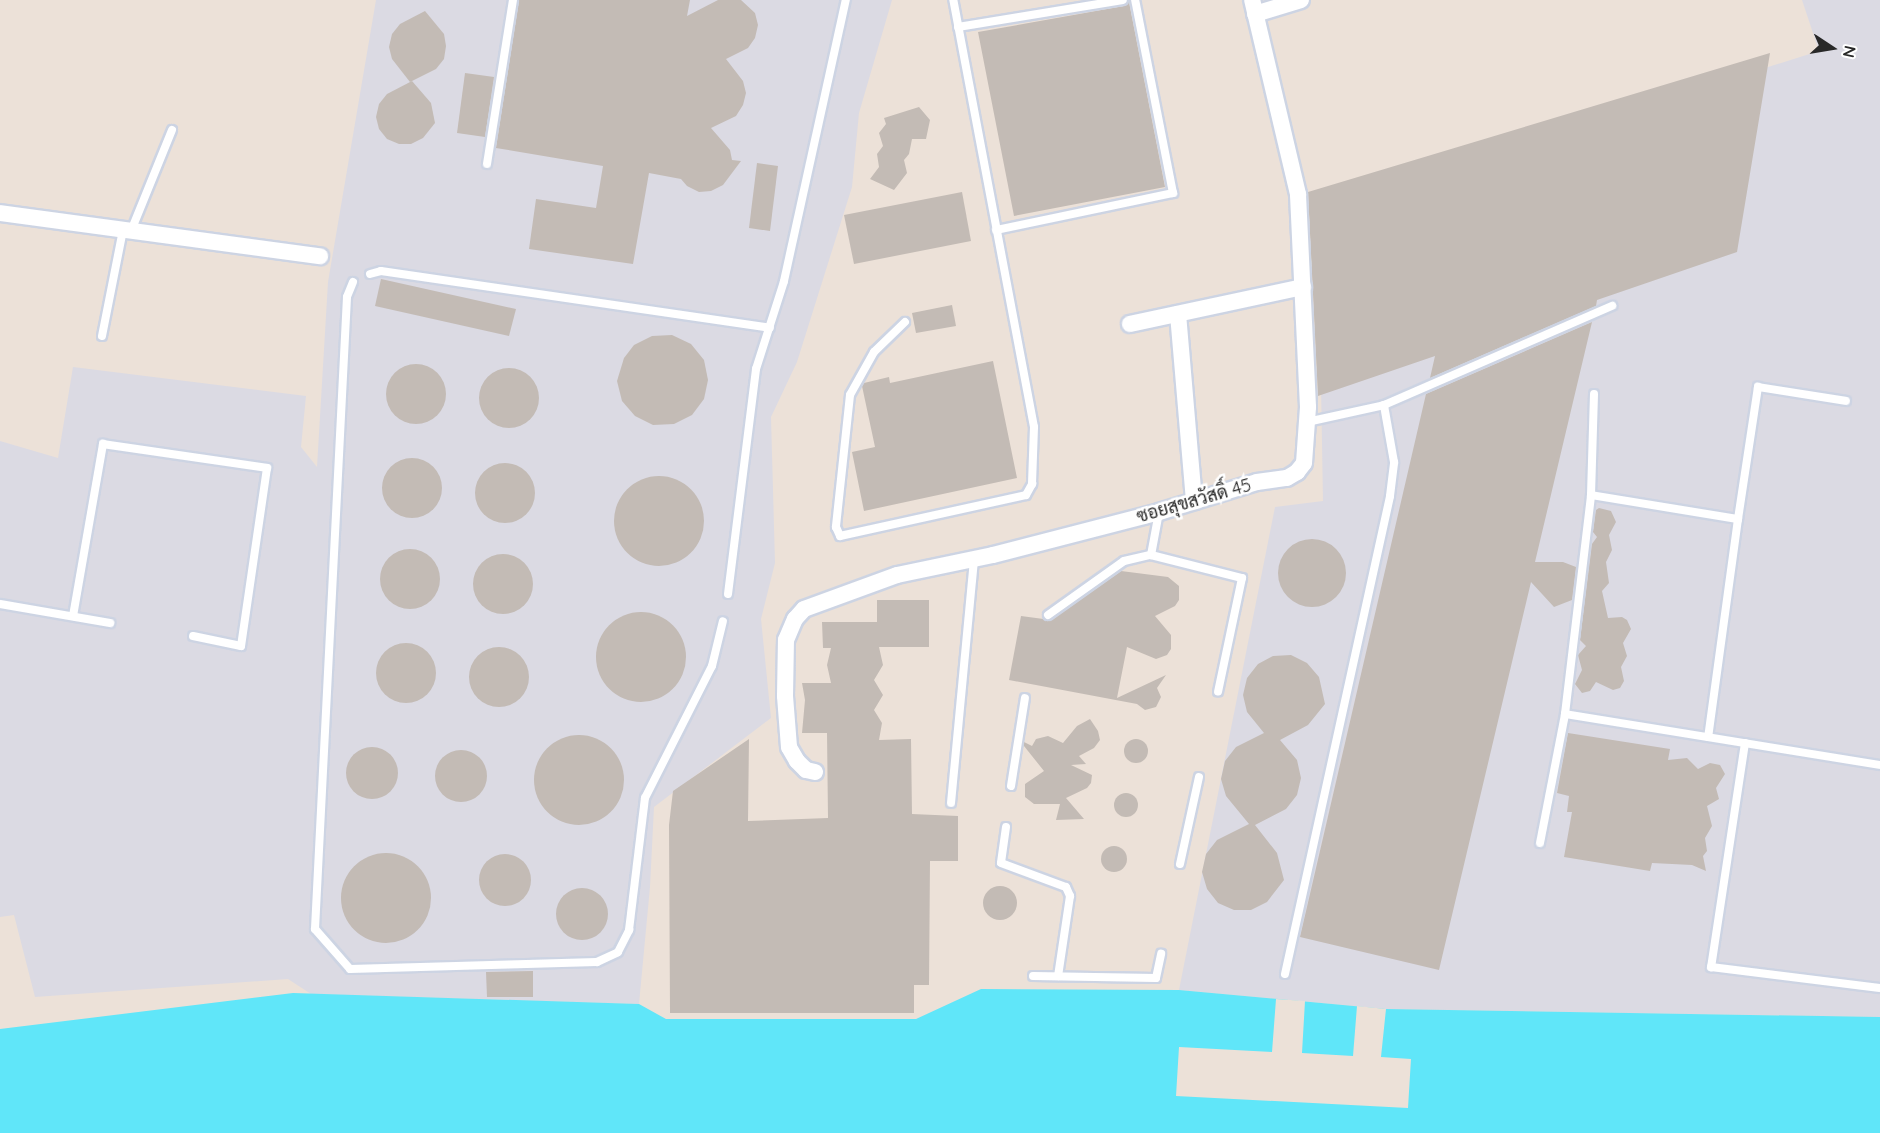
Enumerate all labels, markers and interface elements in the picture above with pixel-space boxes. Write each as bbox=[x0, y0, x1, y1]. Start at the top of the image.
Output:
north arrow bbox=[1802, 18, 1862, 78]
text: N bbox=[1839, 44, 1861, 60]
street label: ซอยสุขสวัสดิ์ 45 bbox=[1134, 474, 1254, 528]

